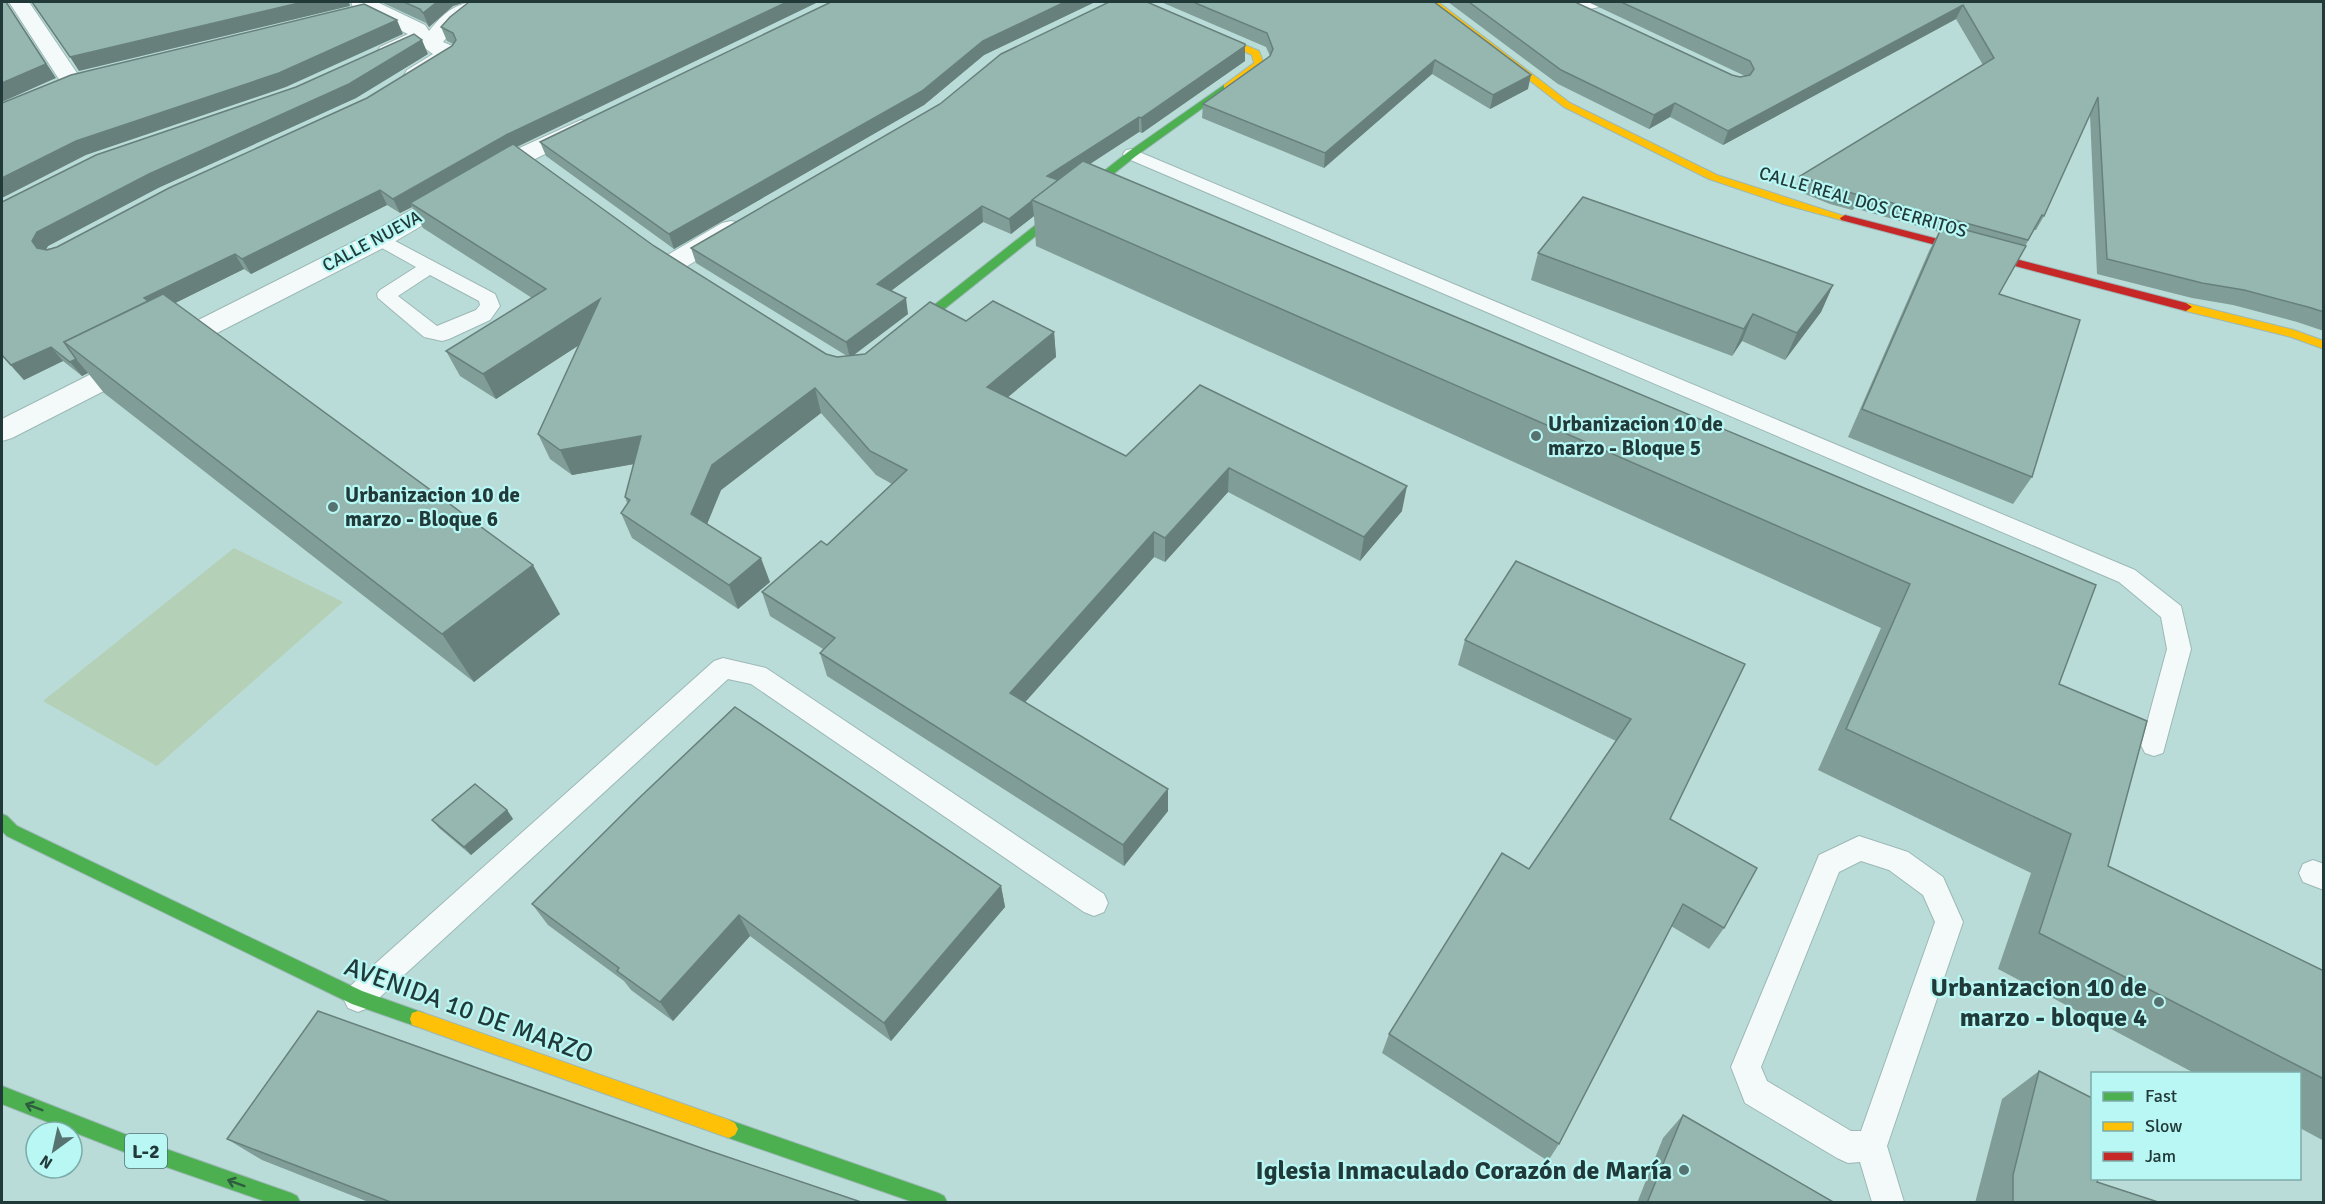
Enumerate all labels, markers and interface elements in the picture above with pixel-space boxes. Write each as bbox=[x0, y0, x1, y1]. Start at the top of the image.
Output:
street label: CALLE REAL DOS CERRITOS bbox=[1757, 162, 1969, 242]
street label: CALLE NUEVA bbox=[319, 206, 425, 276]
place label: Urbanizacion 10 de marzo - Bloque 5 bbox=[1548, 411, 1723, 461]
marker: Urbanizacion 10 de marzo - Bloque 5 bbox=[1529, 429, 1543, 443]
place label: Urbanizacion 10 de marzo - Bloque 6 bbox=[345, 482, 520, 532]
marker: Urbanizacion 10 de marzo - Bloque 6 bbox=[326, 500, 340, 514]
street label: AVENIDA 10 DE MARZO bbox=[340, 951, 597, 1071]
place label: Urbanizacion 10 de marzo - bloque 4 bbox=[1930, 972, 2147, 1034]
marker: Urbanizacion 10 de marzo - bloque 4 bbox=[2152, 995, 2166, 1009]
legend bbox=[2091, 1072, 2301, 1180]
text: Fast bbox=[2145, 1085, 2177, 1107]
one-way arrow bbox=[25, 1101, 43, 1112]
text: Slow bbox=[2145, 1115, 2182, 1137]
north arrow bbox=[24, 1120, 84, 1180]
road number: L-2 bbox=[125, 1134, 167, 1168]
text: Jam bbox=[2145, 1145, 2176, 1167]
text: N bbox=[36, 1150, 56, 1173]
place label: Iglesia Inmaculado Corazón de María bbox=[1255, 1155, 1672, 1187]
marker: Iglesia Inmaculado Corazón de María bbox=[1677, 1163, 1691, 1177]
one-way arrow bbox=[227, 1176, 246, 1187]

